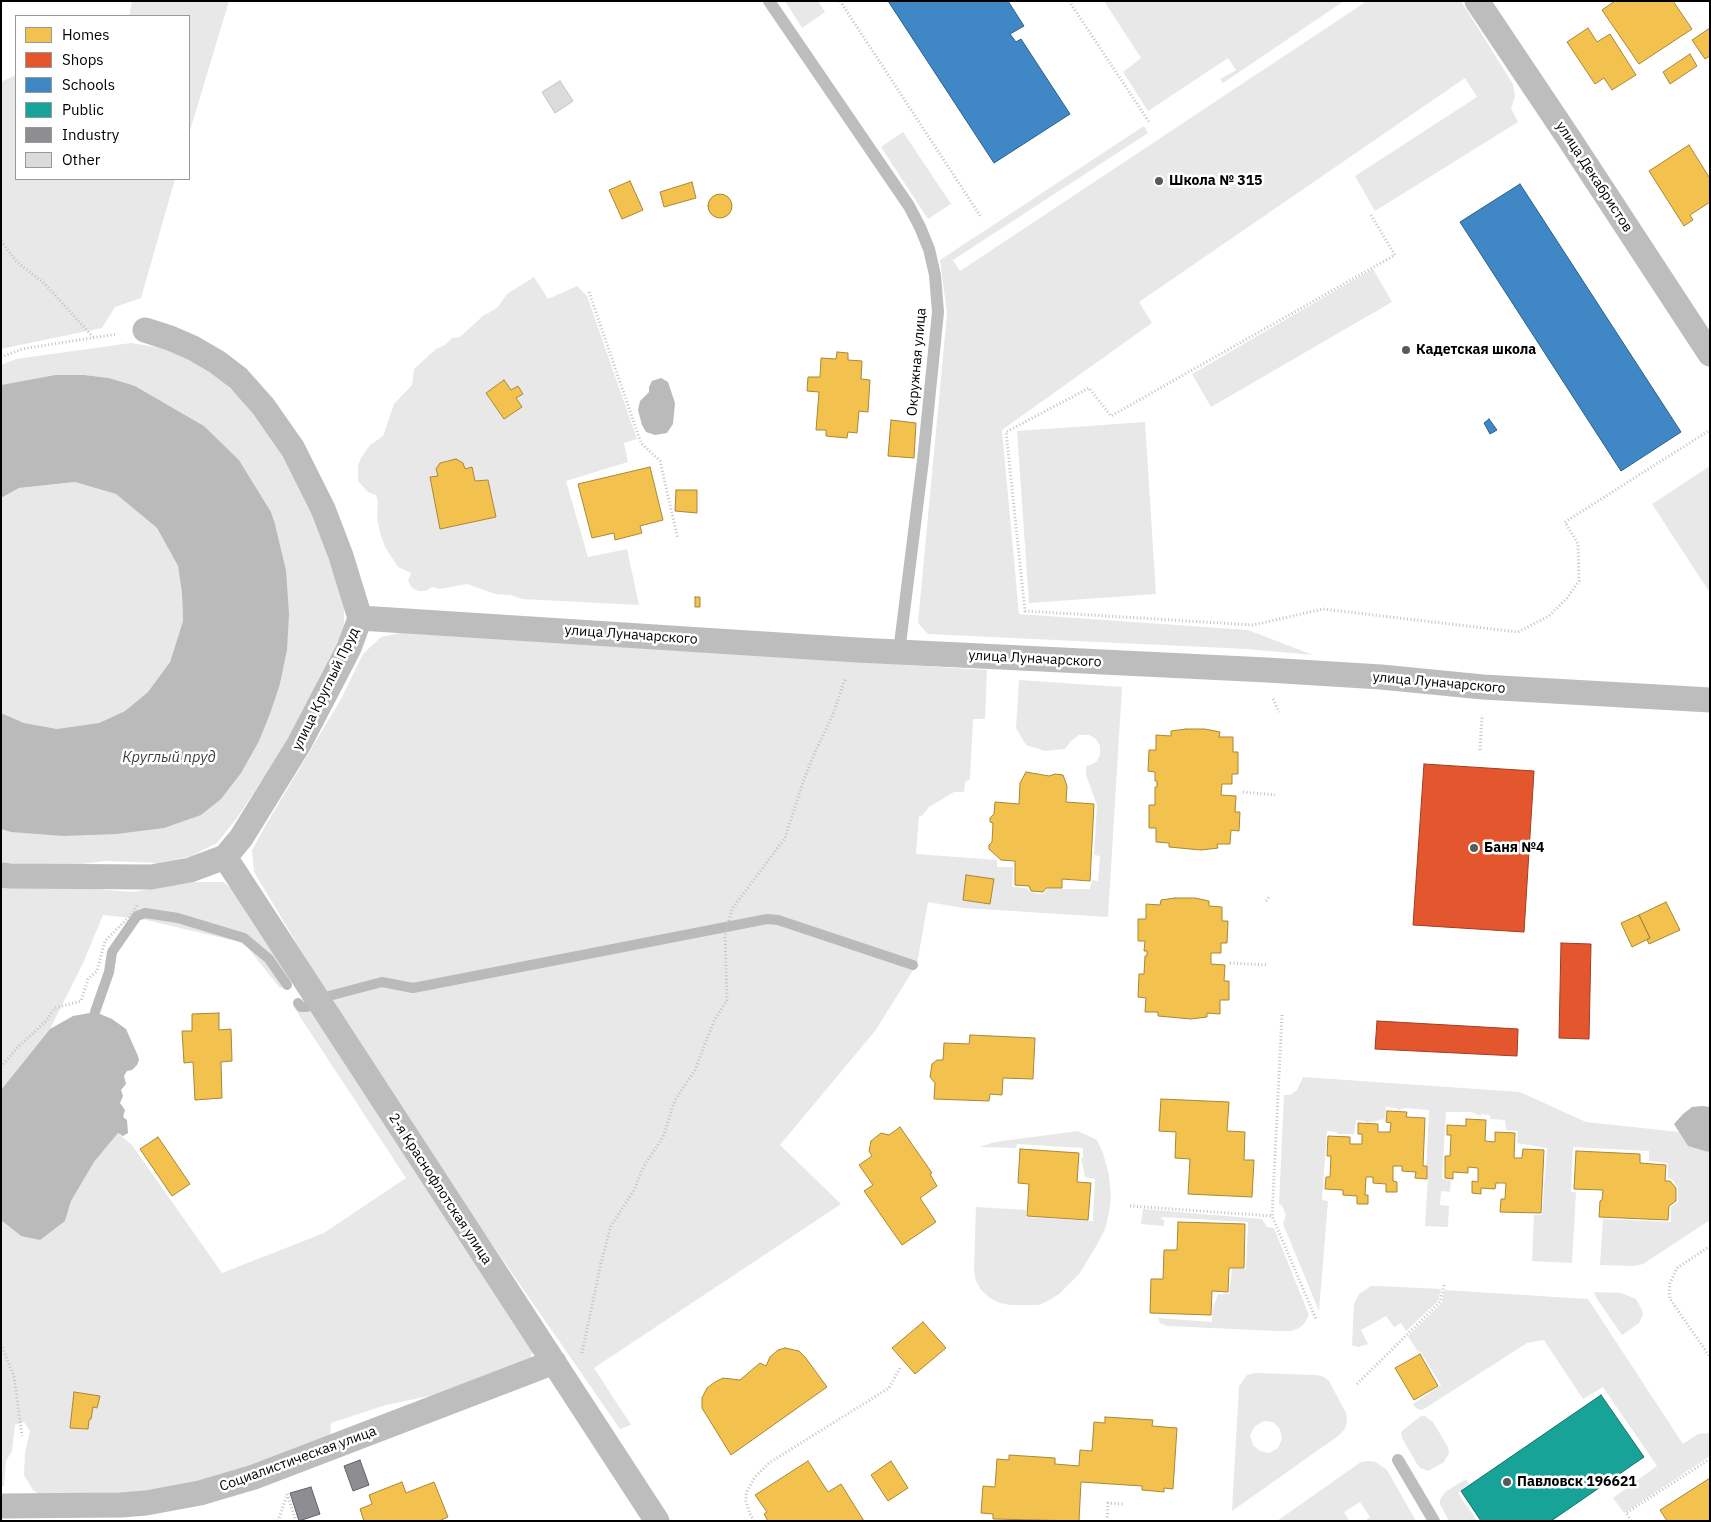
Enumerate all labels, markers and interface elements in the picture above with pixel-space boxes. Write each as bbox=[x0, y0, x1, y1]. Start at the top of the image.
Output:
legend bbox=[15, 15, 190, 180]
text: Homes bbox=[62, 25, 110, 44]
text: Shops bbox=[62, 50, 104, 69]
text: Schools bbox=[62, 75, 115, 94]
text: Public bbox=[62, 100, 104, 119]
street label: улица Декабристов bbox=[1552, 119, 1636, 235]
text: Industry bbox=[62, 125, 119, 144]
text: Other bbox=[62, 150, 100, 169]
place label: Школа № 315 bbox=[1169, 173, 1262, 189]
marker: Школа № 315 bbox=[1153, 175, 1165, 187]
street label: Окружная улица bbox=[904, 307, 930, 417]
place label: Кадетская школа bbox=[1416, 342, 1536, 358]
marker: Кадетская школа bbox=[1400, 344, 1412, 356]
street label: улица Луначарского bbox=[564, 622, 698, 648]
street label: улица Круглый Пруд bbox=[289, 625, 363, 753]
street label: улица Луначарского bbox=[968, 647, 1102, 671]
street label: улица Луначарского bbox=[1372, 669, 1506, 697]
water label: Круглый пруд bbox=[122, 749, 216, 767]
place label: Баня №4 bbox=[1484, 840, 1544, 856]
marker: Баня №4 bbox=[1468, 842, 1480, 854]
street label: 2-я Краснофлотская улица bbox=[385, 1110, 495, 1268]
street label: Социалистическая улица bbox=[217, 1423, 379, 1495]
place label: Павловск 196621 bbox=[1517, 1474, 1637, 1490]
marker: Павловск 196621 bbox=[1501, 1476, 1513, 1488]

